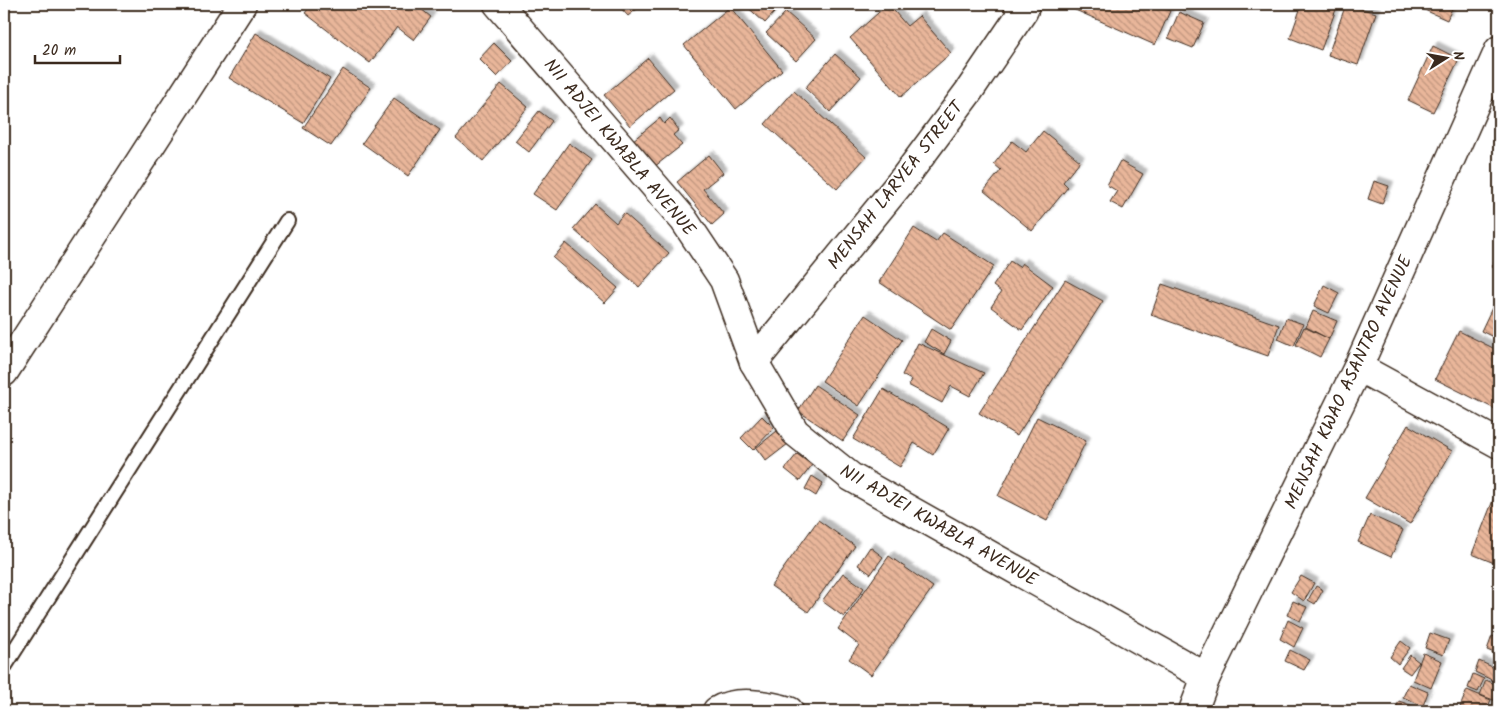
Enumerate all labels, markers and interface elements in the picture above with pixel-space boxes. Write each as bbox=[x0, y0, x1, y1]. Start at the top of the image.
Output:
scale bar bbox=[35, 32, 120, 64]
north arrow bbox=[1420, 32, 1470, 82]
text: 20 m bbox=[42, 39, 76, 63]
text: N bbox=[1446, 49, 1469, 62]
street label: NII ADJEI KWABLA AVENUE bbox=[536, 53, 702, 244]
street label: MENSAH LARYEA STREET bbox=[821, 94, 972, 277]
street label: MENSAH KWAO ASANTRO AVENUE bbox=[1278, 250, 1421, 514]
street label: NII ADJEI KWABLA AVENUE bbox=[834, 458, 1043, 595]

